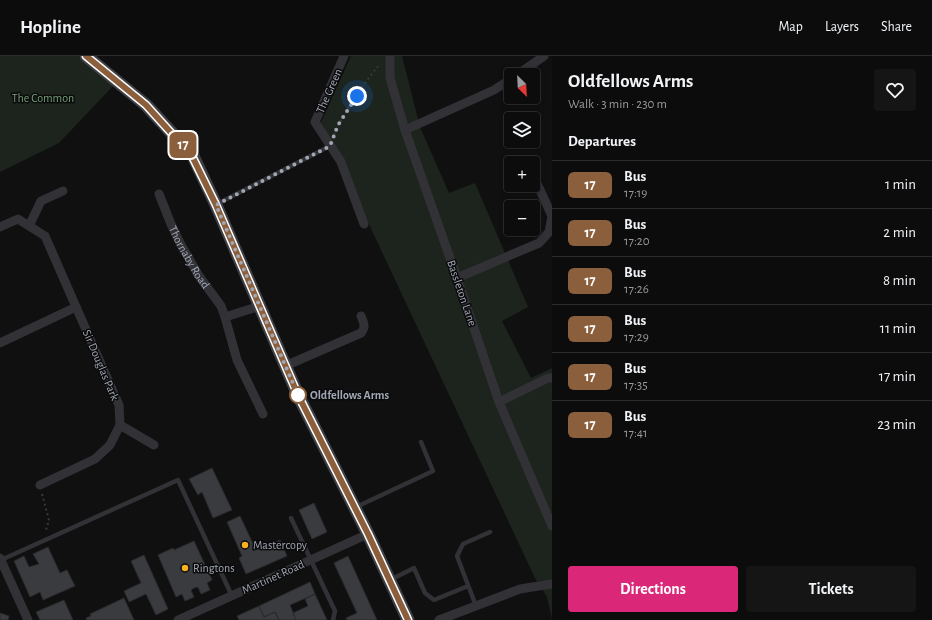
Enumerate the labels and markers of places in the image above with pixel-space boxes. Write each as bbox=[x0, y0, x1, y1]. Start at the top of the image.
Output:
marker: Oldfellows Arms bbox=[289, 386, 307, 404]
place label: Oldfellows Arms bbox=[310, 389, 390, 401]
place label: Mastercopy bbox=[253, 539, 307, 552]
marker: Mastercopy bbox=[240, 540, 250, 550]
place label: Ringtons bbox=[193, 562, 235, 574]
marker: Ringtons bbox=[180, 563, 190, 573]

